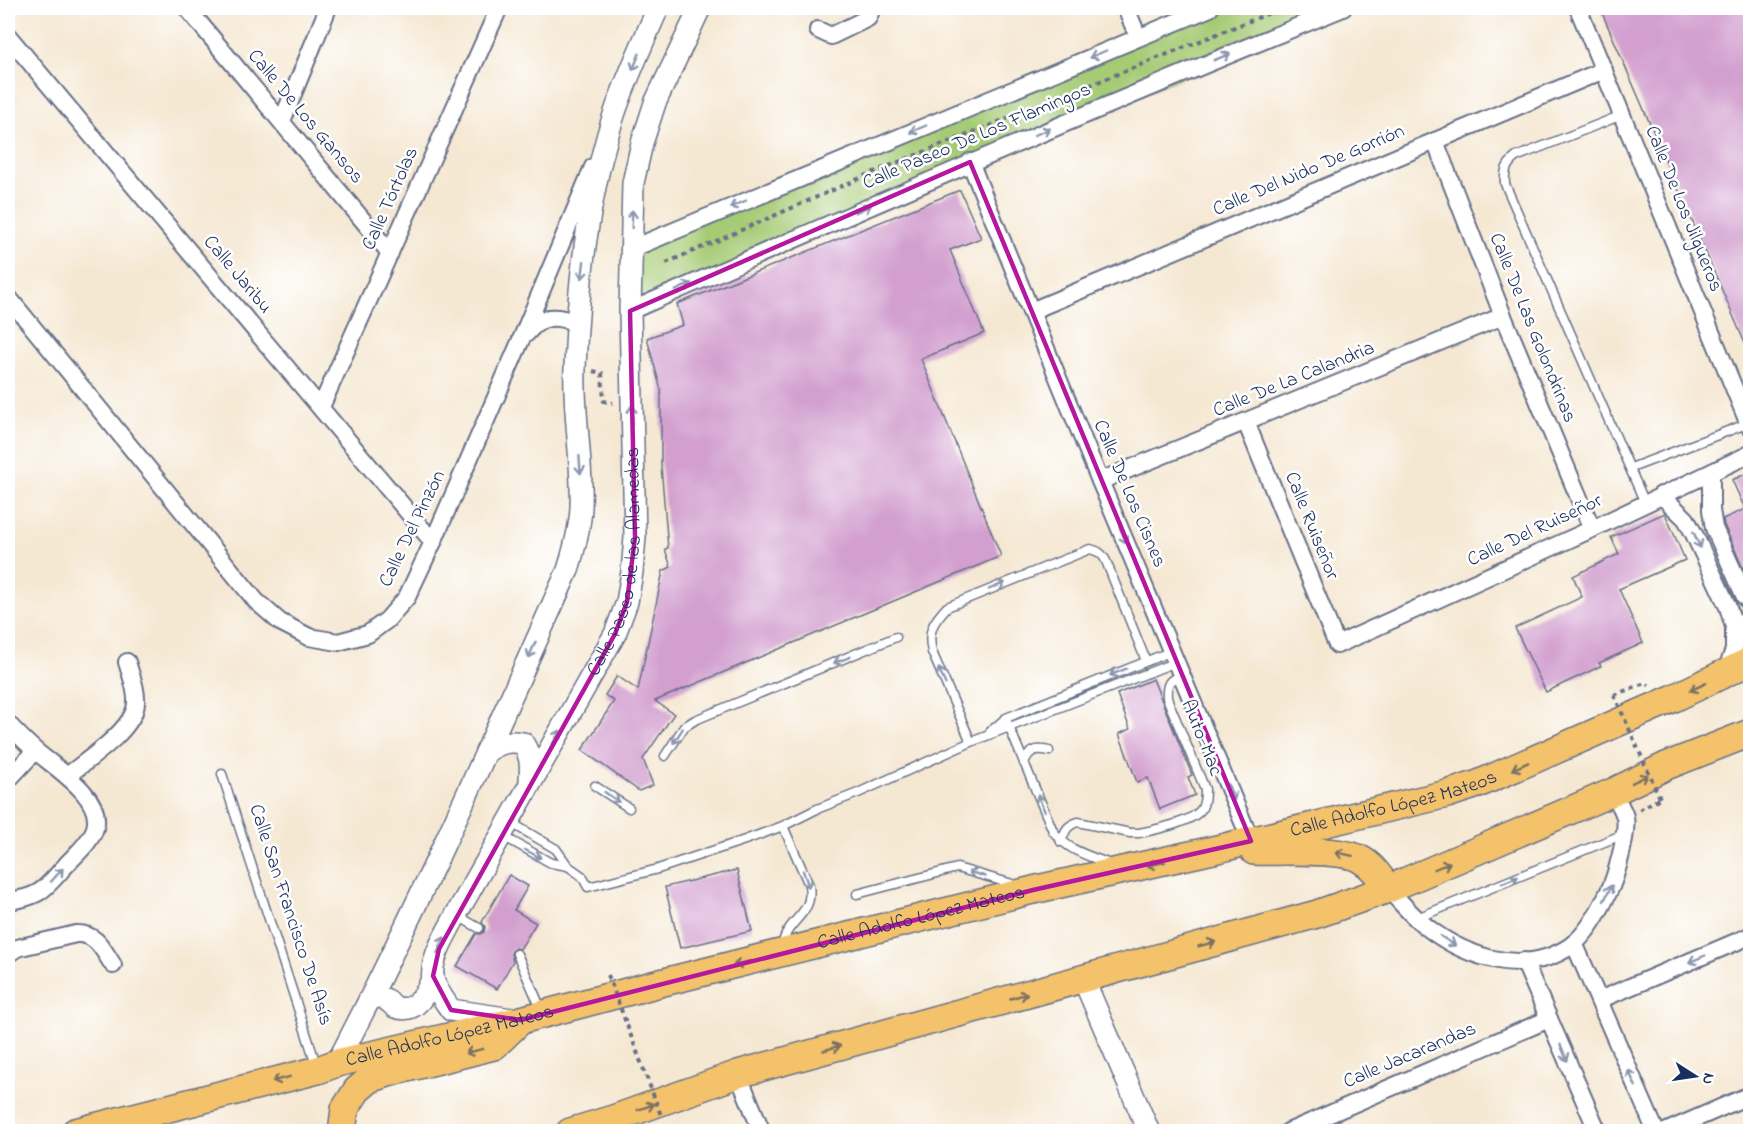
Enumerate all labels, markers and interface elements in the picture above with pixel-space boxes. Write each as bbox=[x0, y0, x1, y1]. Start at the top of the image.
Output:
street label: Calle De Los Gansos bbox=[240, 43, 370, 191]
one-way arrow bbox=[1089, 49, 1108, 60]
one-way arrow bbox=[1212, 51, 1230, 62]
one-way arrow bbox=[630, 52, 641, 70]
street label: Calle Paseo De Los Flamingos bbox=[858, 76, 1096, 199]
street label: Calle Del Nido De Gorrión bbox=[1209, 117, 1410, 225]
street label: Calle De Los Jilgueros bbox=[1635, 122, 1730, 297]
one-way arrow bbox=[910, 124, 928, 135]
one-way arrow bbox=[1032, 126, 1050, 137]
street label: Calle Tórtolas bbox=[355, 143, 427, 255]
one-way arrow bbox=[730, 199, 748, 210]
one-way arrow bbox=[853, 203, 871, 215]
one-way arrow bbox=[627, 210, 638, 230]
street label: Calle Jaribu bbox=[195, 229, 279, 321]
street label: Calle De Las Golondrinas bbox=[1481, 229, 1583, 427]
one-way arrow bbox=[577, 260, 588, 279]
one-way arrow bbox=[675, 281, 693, 292]
street label: Calle De La Calandria bbox=[1209, 334, 1379, 426]
one-way arrow bbox=[627, 405, 638, 425]
street label: Calle De Los Cisnes bbox=[1085, 416, 1173, 572]
street label: Calle Paseo de las Alamedas bbox=[579, 447, 650, 682]
one-way arrow bbox=[575, 454, 586, 474]
street label: Calle Del Pinzón bbox=[372, 465, 454, 592]
street label: Calle Ruiseñor bbox=[1276, 468, 1346, 585]
street label: Calle Del Ruiseñor bbox=[1463, 487, 1608, 575]
one-way arrow bbox=[1118, 526, 1129, 544]
one-way arrow bbox=[1692, 531, 1703, 549]
one-way arrow bbox=[988, 580, 1006, 592]
one-way arrow bbox=[526, 640, 537, 659]
one-way arrow bbox=[834, 655, 852, 666]
one-way arrow bbox=[936, 667, 947, 685]
one-way arrow bbox=[1109, 667, 1127, 678]
one-way arrow bbox=[1689, 681, 1707, 693]
street label: Auto-Mac bbox=[1173, 695, 1229, 781]
one-way arrow bbox=[672, 727, 684, 743]
one-way arrow bbox=[550, 729, 562, 746]
one-way arrow bbox=[1511, 761, 1529, 772]
street label: Calle Adolfo López Mateos bbox=[1287, 763, 1502, 846]
one-way arrow bbox=[1630, 773, 1648, 784]
one-way arrow bbox=[1226, 783, 1237, 801]
one-way arrow bbox=[603, 791, 619, 803]
one-way arrow bbox=[1035, 794, 1046, 813]
street label: Calle San Francisco De Asís bbox=[241, 801, 339, 1029]
one-way arrow bbox=[1335, 848, 1354, 860]
one-way arrow bbox=[524, 849, 542, 860]
one-way arrow bbox=[1147, 858, 1166, 870]
one-way arrow bbox=[1433, 859, 1451, 870]
one-way arrow bbox=[50, 868, 64, 883]
one-way arrow bbox=[968, 868, 987, 879]
one-way arrow bbox=[802, 870, 813, 888]
one-way arrow bbox=[1500, 874, 1518, 885]
street label: Calle Adolfo López Mateos bbox=[814, 878, 1028, 958]
one-way arrow bbox=[1603, 885, 1614, 903]
one-way arrow bbox=[1439, 935, 1456, 947]
one-way arrow bbox=[436, 936, 448, 954]
one-way arrow bbox=[1198, 937, 1217, 949]
one-way arrow bbox=[1688, 953, 1706, 965]
one-way arrow bbox=[733, 957, 752, 969]
one-way arrow bbox=[1010, 989, 1029, 1001]
street label: Calle Adolfo López Mateos bbox=[343, 997, 557, 1075]
street label: Calle Jacarandas bbox=[1339, 1015, 1481, 1097]
one-way arrow bbox=[822, 1042, 841, 1053]
one-way arrow bbox=[1559, 1044, 1570, 1062]
one-way arrow bbox=[465, 1046, 484, 1058]
north arrow bbox=[1665, 1046, 1725, 1106]
one-way arrow bbox=[1626, 1069, 1637, 1087]
text: N bbox=[1695, 1071, 1721, 1087]
one-way arrow bbox=[272, 1074, 291, 1086]
one-way arrow bbox=[636, 1100, 655, 1111]

